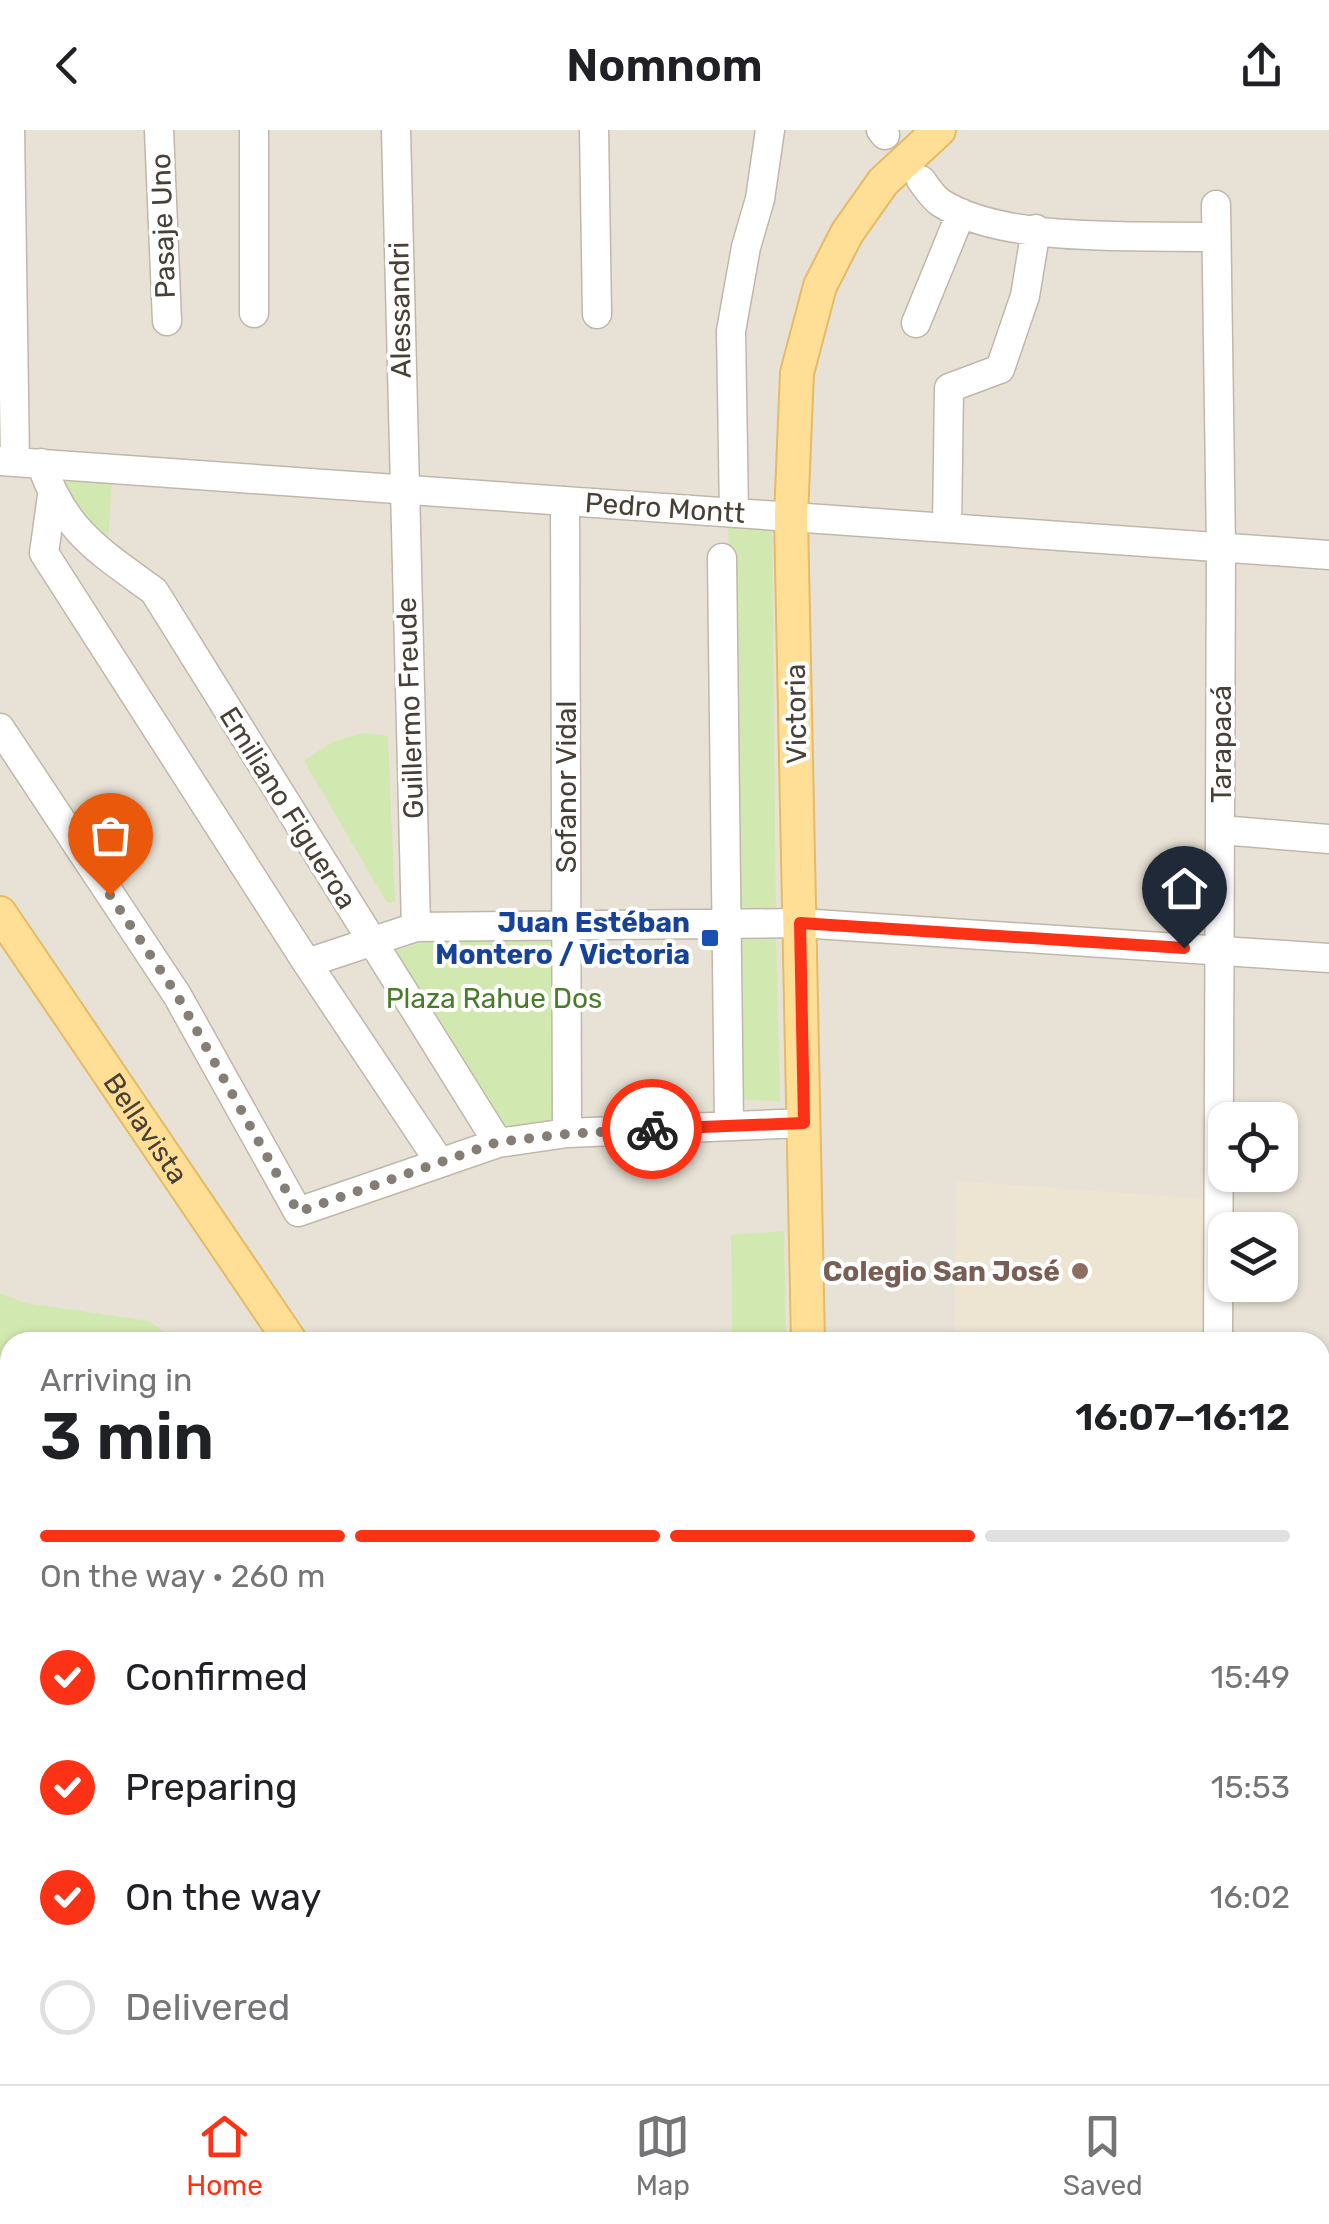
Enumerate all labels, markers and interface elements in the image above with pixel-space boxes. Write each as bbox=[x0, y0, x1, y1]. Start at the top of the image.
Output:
icon: back bbox=[40, 38, 95, 93]
icon: share bbox=[1234, 38, 1289, 93]
text: Nomnom bbox=[566, 39, 763, 92]
street label: Pasaje Uno bbox=[144, 153, 182, 299]
street label: Alessandri bbox=[382, 242, 418, 378]
street label: Pedro Montt bbox=[584, 486, 746, 530]
street label: Guillermo Freude bbox=[390, 597, 430, 819]
street label: Victoria bbox=[779, 664, 813, 764]
street label: Tarapacá bbox=[1205, 685, 1238, 803]
street label: Emiliano Figueroa bbox=[213, 701, 363, 915]
street label: Sofanor Vidal bbox=[550, 701, 583, 873]
pin bbox=[68, 793, 153, 896]
icon: bag bbox=[83, 808, 138, 863]
pin bbox=[1142, 846, 1227, 949]
icon: home bbox=[1157, 861, 1212, 916]
place label: Juan Estéban Montero / Victoria bbox=[435, 906, 690, 971]
marker: Juan Estéban Montero / Victoria bbox=[699, 927, 721, 949]
park label: Plaza Rahue Dos bbox=[386, 982, 602, 1015]
street label: Bellavista bbox=[97, 1067, 195, 1190]
courier bbox=[602, 1079, 702, 1179]
icon: bike bbox=[625, 1102, 680, 1157]
map controls bbox=[1208, 1102, 1298, 1302]
button: locate bbox=[1208, 1102, 1298, 1192]
button: layers bbox=[1208, 1212, 1298, 1302]
place label: Colegio San José bbox=[823, 1255, 1060, 1288]
marker: Colegio San José bbox=[1069, 1260, 1091, 1282]
text: Arriving in bbox=[40, 1361, 192, 1399]
text: 16:07–16:12 bbox=[1075, 1394, 1290, 1440]
text: 3 min bbox=[40, 1398, 214, 1475]
text: On the way · 260 m bbox=[40, 1557, 325, 1595]
icon: check bbox=[40, 1650, 95, 1705]
text: Confirmed bbox=[125, 1654, 308, 1700]
text: 15:49 bbox=[1211, 1658, 1290, 1696]
icon: check bbox=[40, 1760, 95, 1815]
text: Preparing bbox=[125, 1764, 298, 1810]
text: 15:53 bbox=[1211, 1768, 1290, 1806]
icon: check bbox=[40, 1870, 95, 1925]
text: On the way bbox=[125, 1874, 321, 1920]
text: 16:02 bbox=[1210, 1878, 1290, 1916]
text: Delivered bbox=[125, 1984, 290, 2030]
tab: Home bbox=[186, 2109, 263, 2202]
tab: Map bbox=[635, 2109, 690, 2202]
tab: Saved bbox=[1063, 2109, 1143, 2202]

